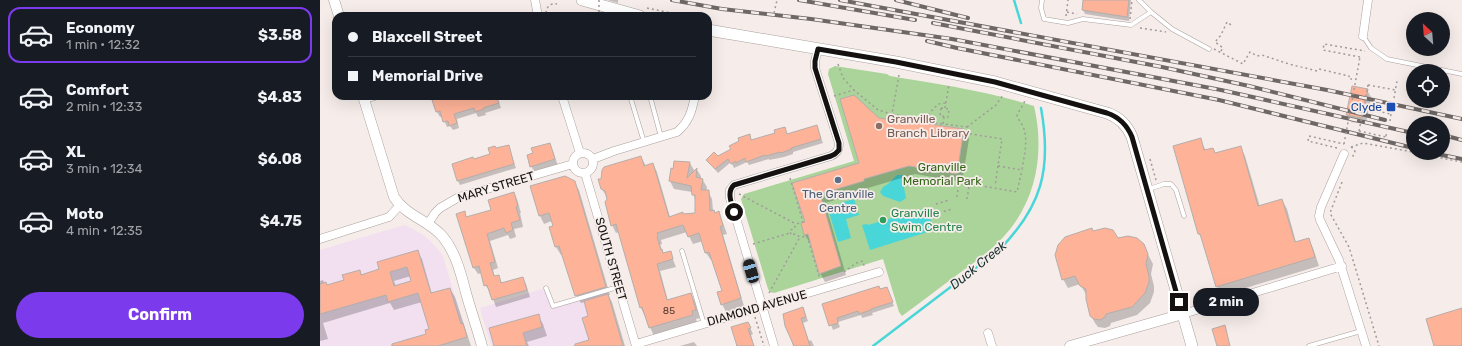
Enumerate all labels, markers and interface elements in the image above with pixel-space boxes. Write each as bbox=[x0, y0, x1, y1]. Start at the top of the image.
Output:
north arrow bbox=[1406, 12, 1450, 56]
map controls bbox=[1406, 12, 1450, 160]
icon: car bbox=[18, 17, 54, 53]
text: Economy bbox=[66, 19, 135, 37]
text: $3.58 bbox=[258, 26, 302, 44]
text: Blaxcell Street bbox=[372, 28, 482, 46]
text: 1 min · 12:32 bbox=[66, 37, 140, 52]
button: locate bbox=[1406, 64, 1450, 108]
text: Memorial Drive bbox=[372, 67, 483, 85]
icon: car bbox=[18, 79, 54, 115]
text: Comfort bbox=[66, 81, 129, 99]
text: $4.83 bbox=[258, 88, 302, 106]
text: 2 min · 12:33 bbox=[66, 99, 142, 114]
place label: Clyde bbox=[1351, 100, 1382, 114]
marker: Clyde bbox=[1385, 101, 1397, 113]
place label: Granville Branch Library bbox=[887, 112, 970, 140]
button: layers bbox=[1406, 116, 1450, 160]
marker: Granville Branch Library bbox=[874, 121, 884, 131]
icon: car bbox=[18, 141, 54, 177]
text: XL bbox=[66, 143, 85, 161]
text: $6.08 bbox=[258, 150, 302, 168]
park label: Granville Memorial Park bbox=[903, 160, 982, 188]
text: 3 min · 12:34 bbox=[66, 161, 143, 176]
street label: MARY STREET bbox=[456, 169, 536, 205]
marker: The Granville Centre bbox=[833, 175, 843, 185]
place label: The Granville Centre bbox=[802, 187, 874, 215]
icon: car bbox=[18, 203, 54, 239]
route start bbox=[725, 203, 743, 221]
text: Moto bbox=[66, 205, 104, 223]
place label: Granville Swim Centre bbox=[891, 206, 963, 234]
text: $4.75 bbox=[260, 212, 302, 230]
marker: Granville Swim Centre bbox=[878, 215, 888, 225]
street label: SOUTH STREET bbox=[592, 216, 630, 302]
text: 4 min · 12:35 bbox=[66, 223, 143, 238]
water label: Duck Creek bbox=[947, 237, 1010, 292]
car bbox=[742, 258, 760, 284]
street label: DIAMOND AVENUE bbox=[706, 287, 808, 329]
callout: 2 min bbox=[1193, 288, 1259, 316]
button: Confirm bbox=[16, 292, 304, 338]
route end bbox=[1170, 293, 1188, 311]
text: 2 min bbox=[1208, 294, 1244, 309]
house number: 85 bbox=[663, 305, 675, 317]

